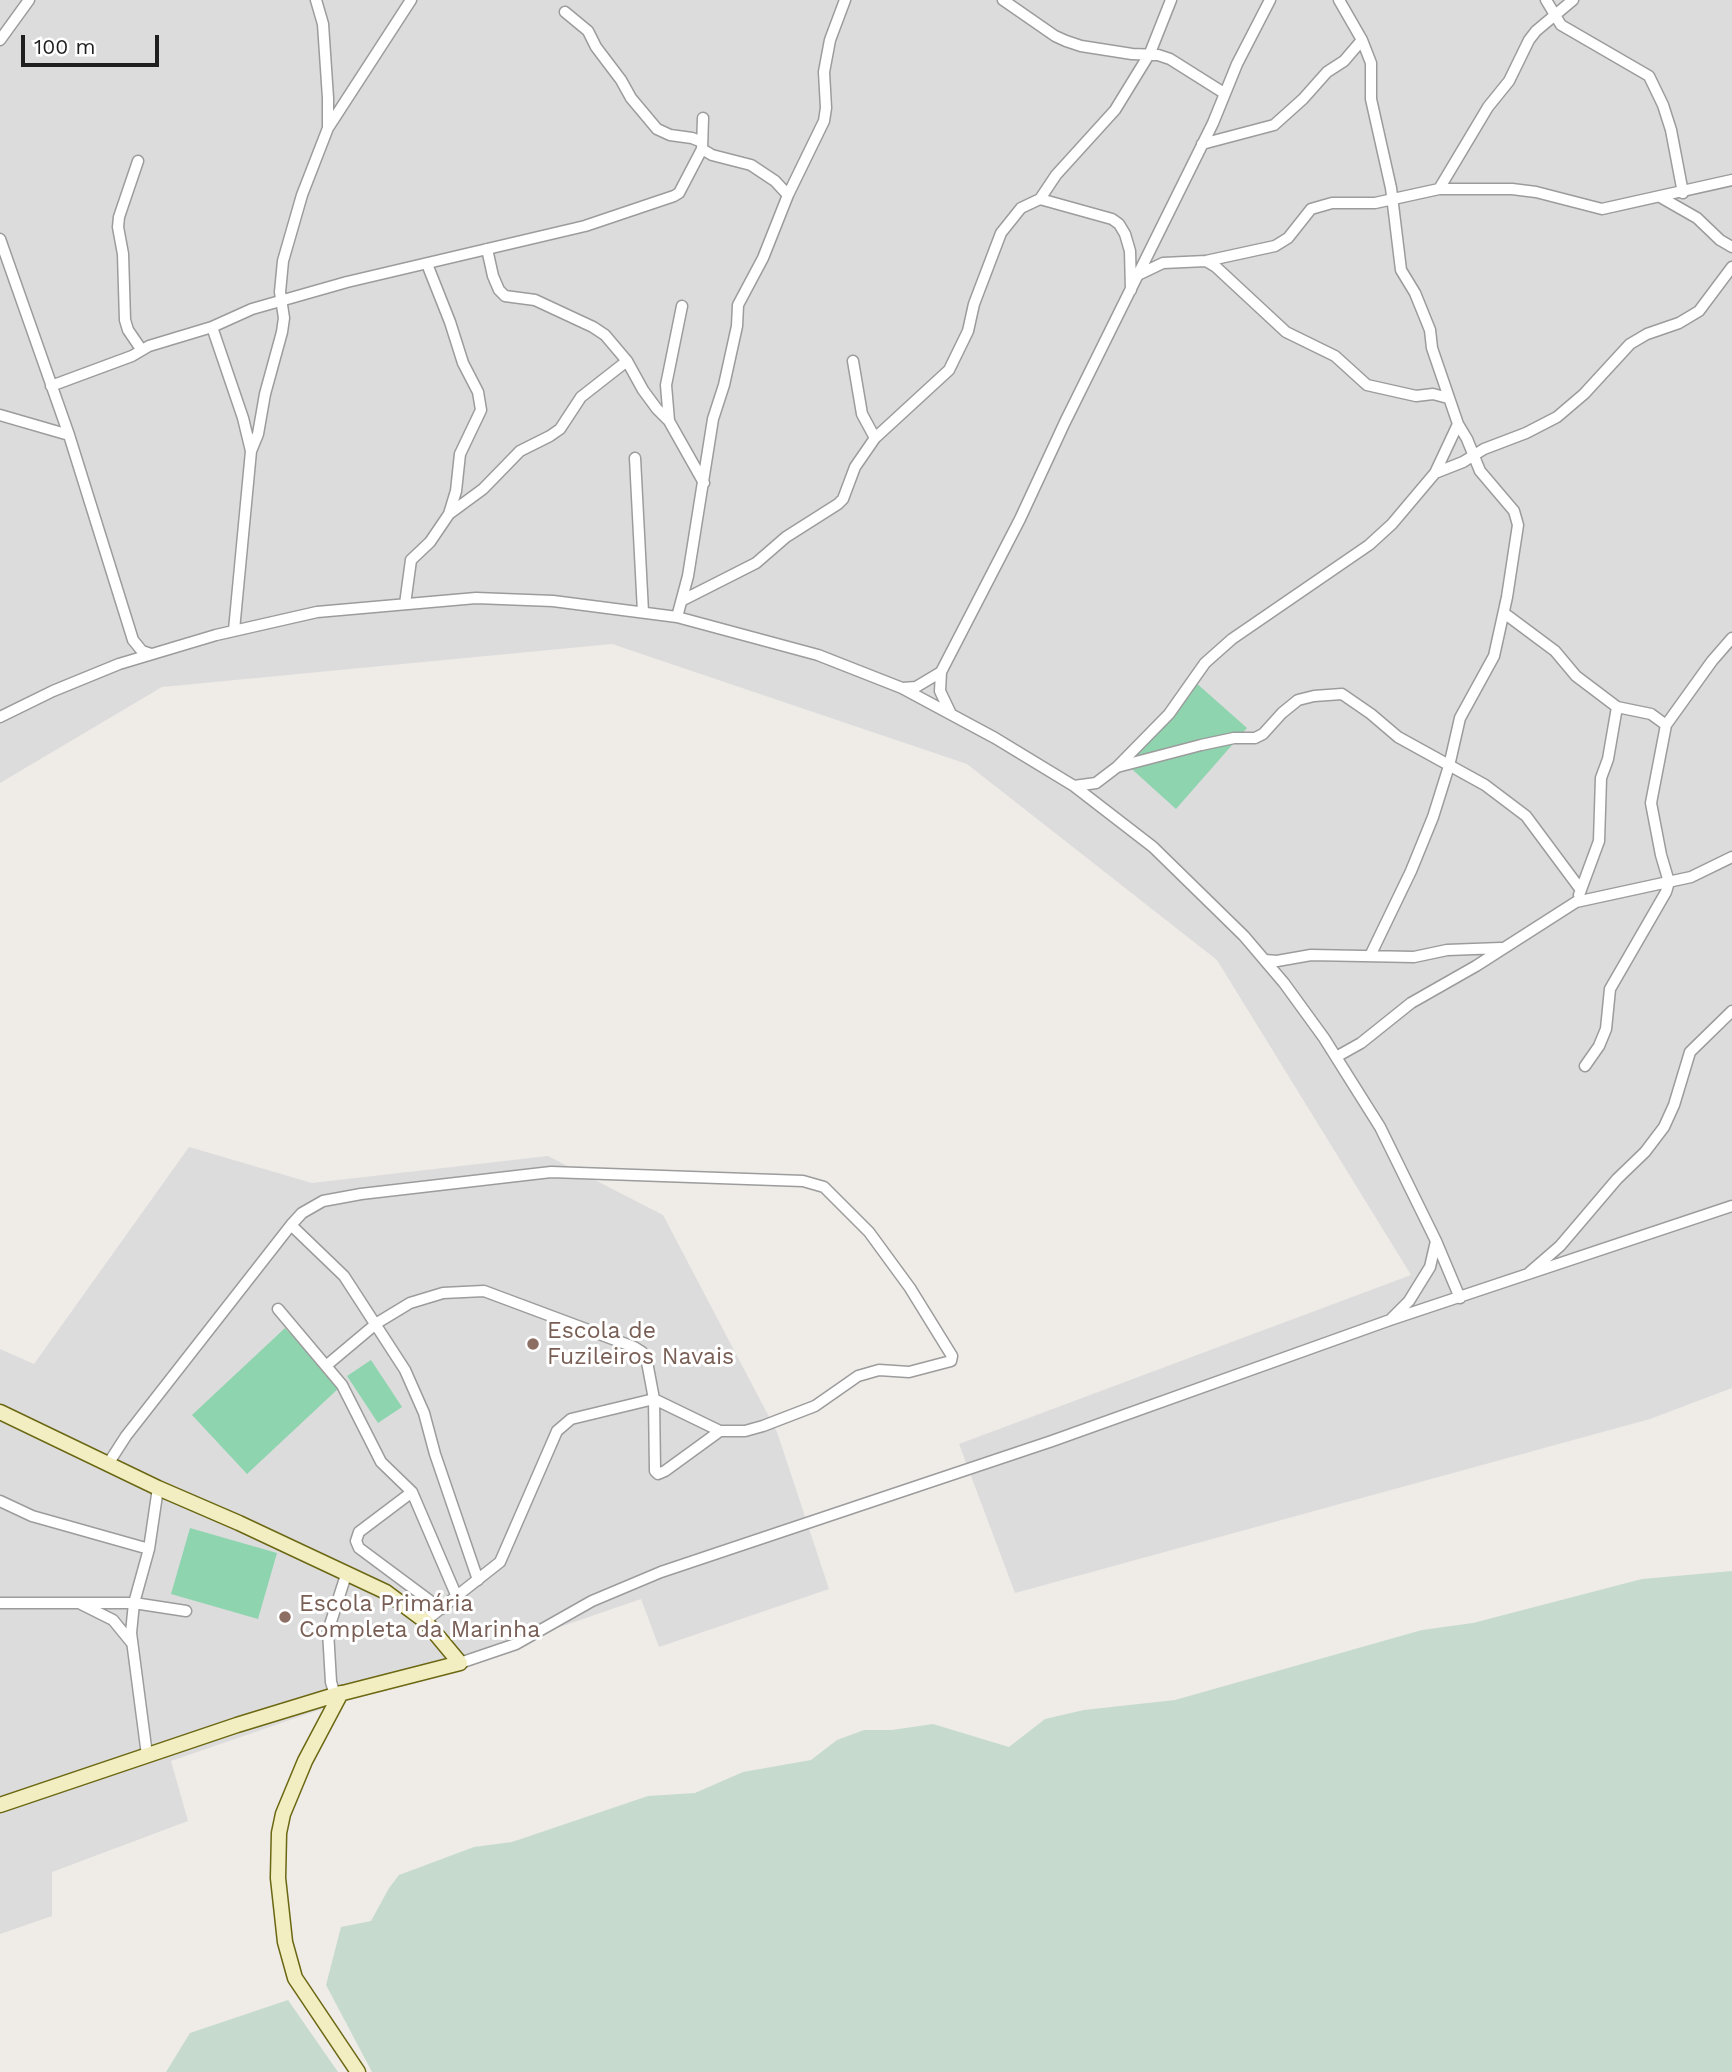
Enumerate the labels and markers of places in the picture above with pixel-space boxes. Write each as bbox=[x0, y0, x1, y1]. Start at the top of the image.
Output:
place label: Escola de Fuzileiros Navais bbox=[547, 1317, 734, 1371]
marker: Escola de Fuzileiros Navais bbox=[525, 1336, 541, 1352]
place label: Escola Primária Completa da Marinha bbox=[299, 1590, 540, 1644]
marker: Escola Primária Completa da Marinha bbox=[277, 1609, 293, 1625]

